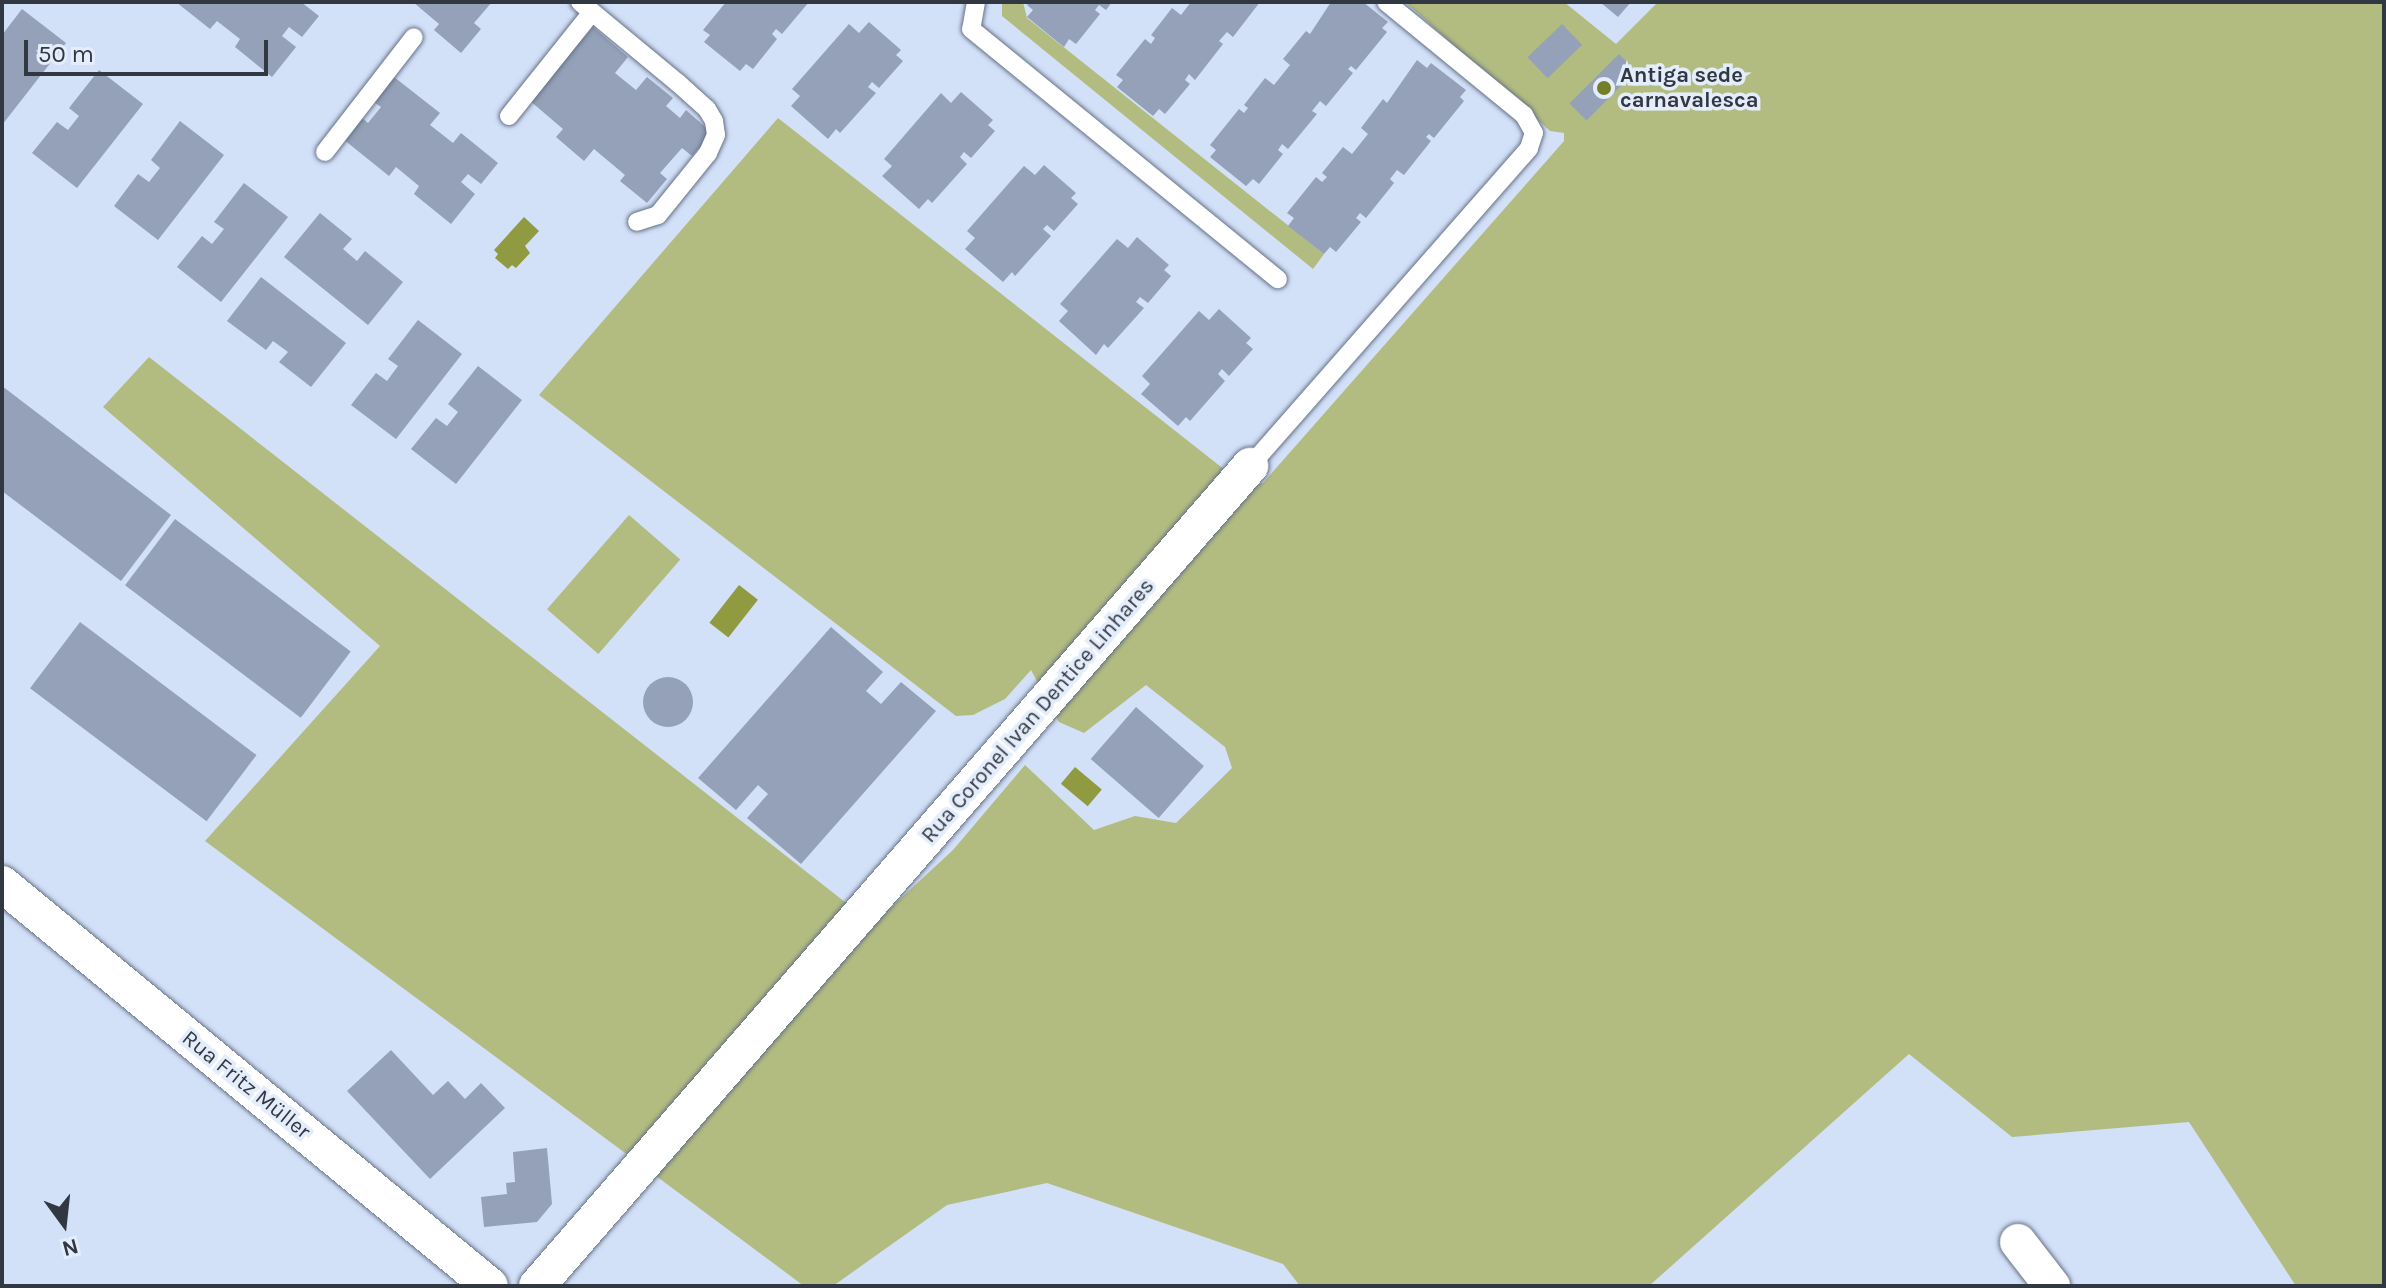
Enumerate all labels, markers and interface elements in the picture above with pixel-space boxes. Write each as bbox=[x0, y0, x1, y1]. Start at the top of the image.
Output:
scale bar bbox=[28, 24, 272, 74]
text: 50 m bbox=[38, 40, 94, 68]
place label: Antiga sede carnavalesca bbox=[1620, 62, 1759, 114]
marker: Antiga sede carnavalesca bbox=[1595, 79, 1613, 97]
street label: Rua Coronel Ivan Dentice Linhares bbox=[916, 573, 1160, 849]
street label: Rua Fritz Müller bbox=[176, 1025, 316, 1145]
north arrow bbox=[24, 1184, 104, 1264]
text: N bbox=[59, 1233, 81, 1262]

